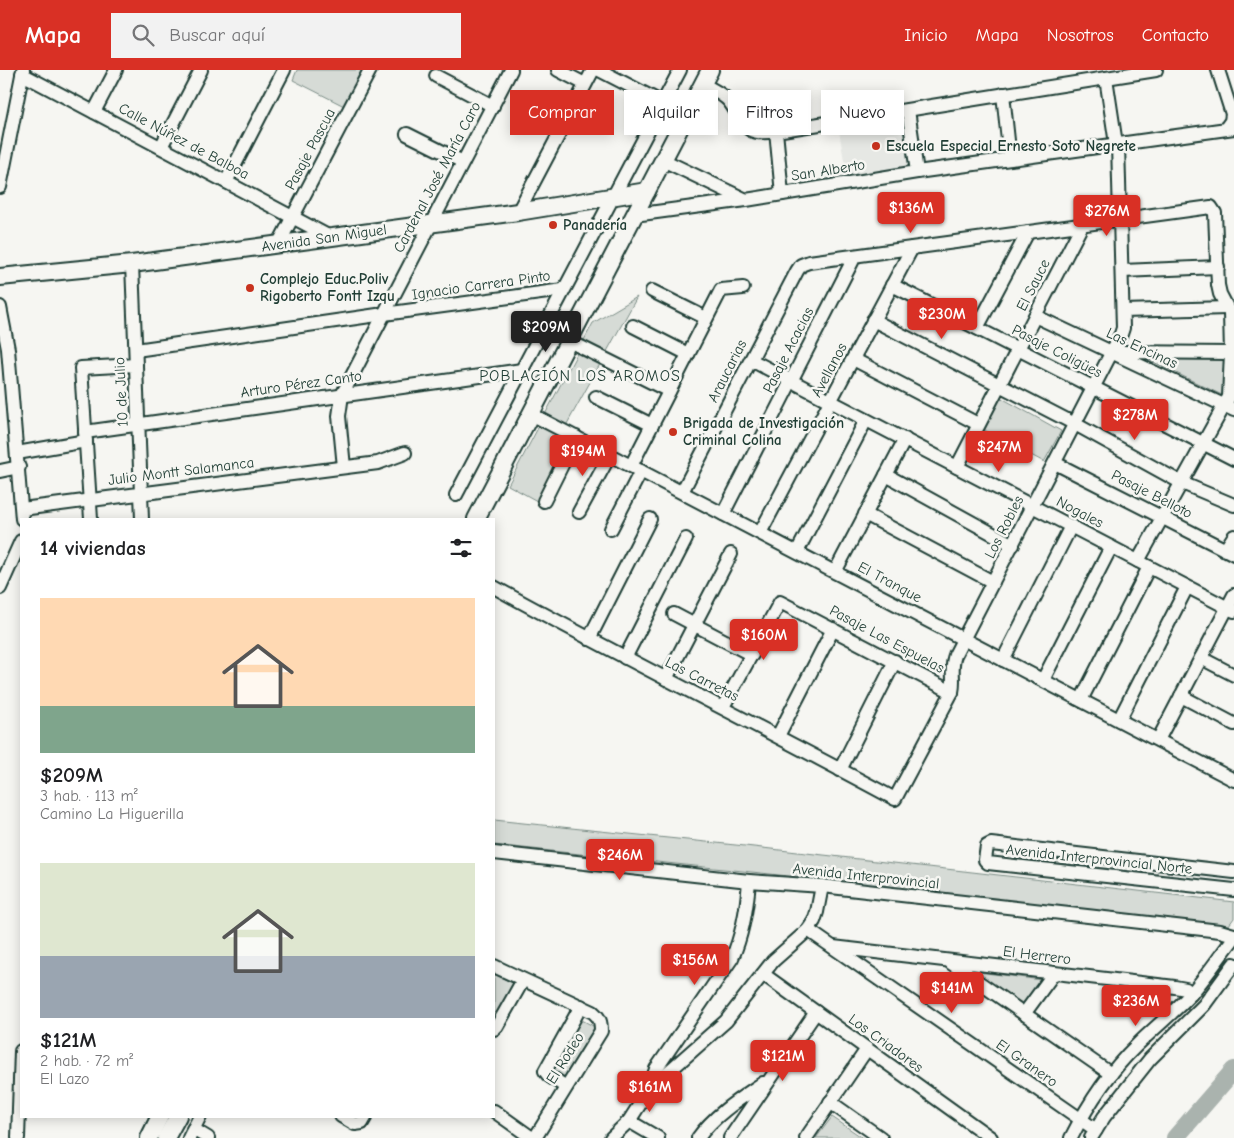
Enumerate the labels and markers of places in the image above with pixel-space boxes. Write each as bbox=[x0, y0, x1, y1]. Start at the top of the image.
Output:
place label: Escuela Especial Ernesto Soto Negrete bbox=[886, 137, 1136, 155]
marker: Escuela Especial Ernesto Soto Negrete bbox=[870, 140, 882, 152]
pin: $136M bbox=[876, 191, 946, 234]
pin: $276M bbox=[1072, 194, 1142, 237]
place label: Panadería bbox=[563, 216, 627, 234]
marker: Panadería bbox=[547, 219, 559, 231]
place label: Complejo Educ.Poliv Rigoberto Fontt Izqu bbox=[260, 270, 395, 305]
marker: Complejo Educ.Poliv Rigoberto Fontt Izqu bbox=[244, 282, 256, 294]
pin: $230M bbox=[907, 298, 977, 340]
pin: $209M bbox=[511, 310, 581, 353]
pin: $278M bbox=[1100, 398, 1170, 441]
place label: Brigada de Investigación Criminal Colina bbox=[683, 414, 844, 449]
marker: Brigada de Investigación Criminal Colina bbox=[667, 426, 679, 438]
pin: $247M bbox=[964, 430, 1034, 473]
pin: $194M bbox=[548, 434, 618, 477]
pin: $160M bbox=[729, 618, 799, 661]
pin: $246M bbox=[585, 838, 655, 881]
pin: $156M bbox=[660, 944, 730, 986]
pin: $141M bbox=[917, 972, 987, 1014]
pin: $236M bbox=[1101, 984, 1171, 1027]
pin: $121M bbox=[748, 1040, 818, 1082]
pin: $161M bbox=[615, 1070, 685, 1113]

